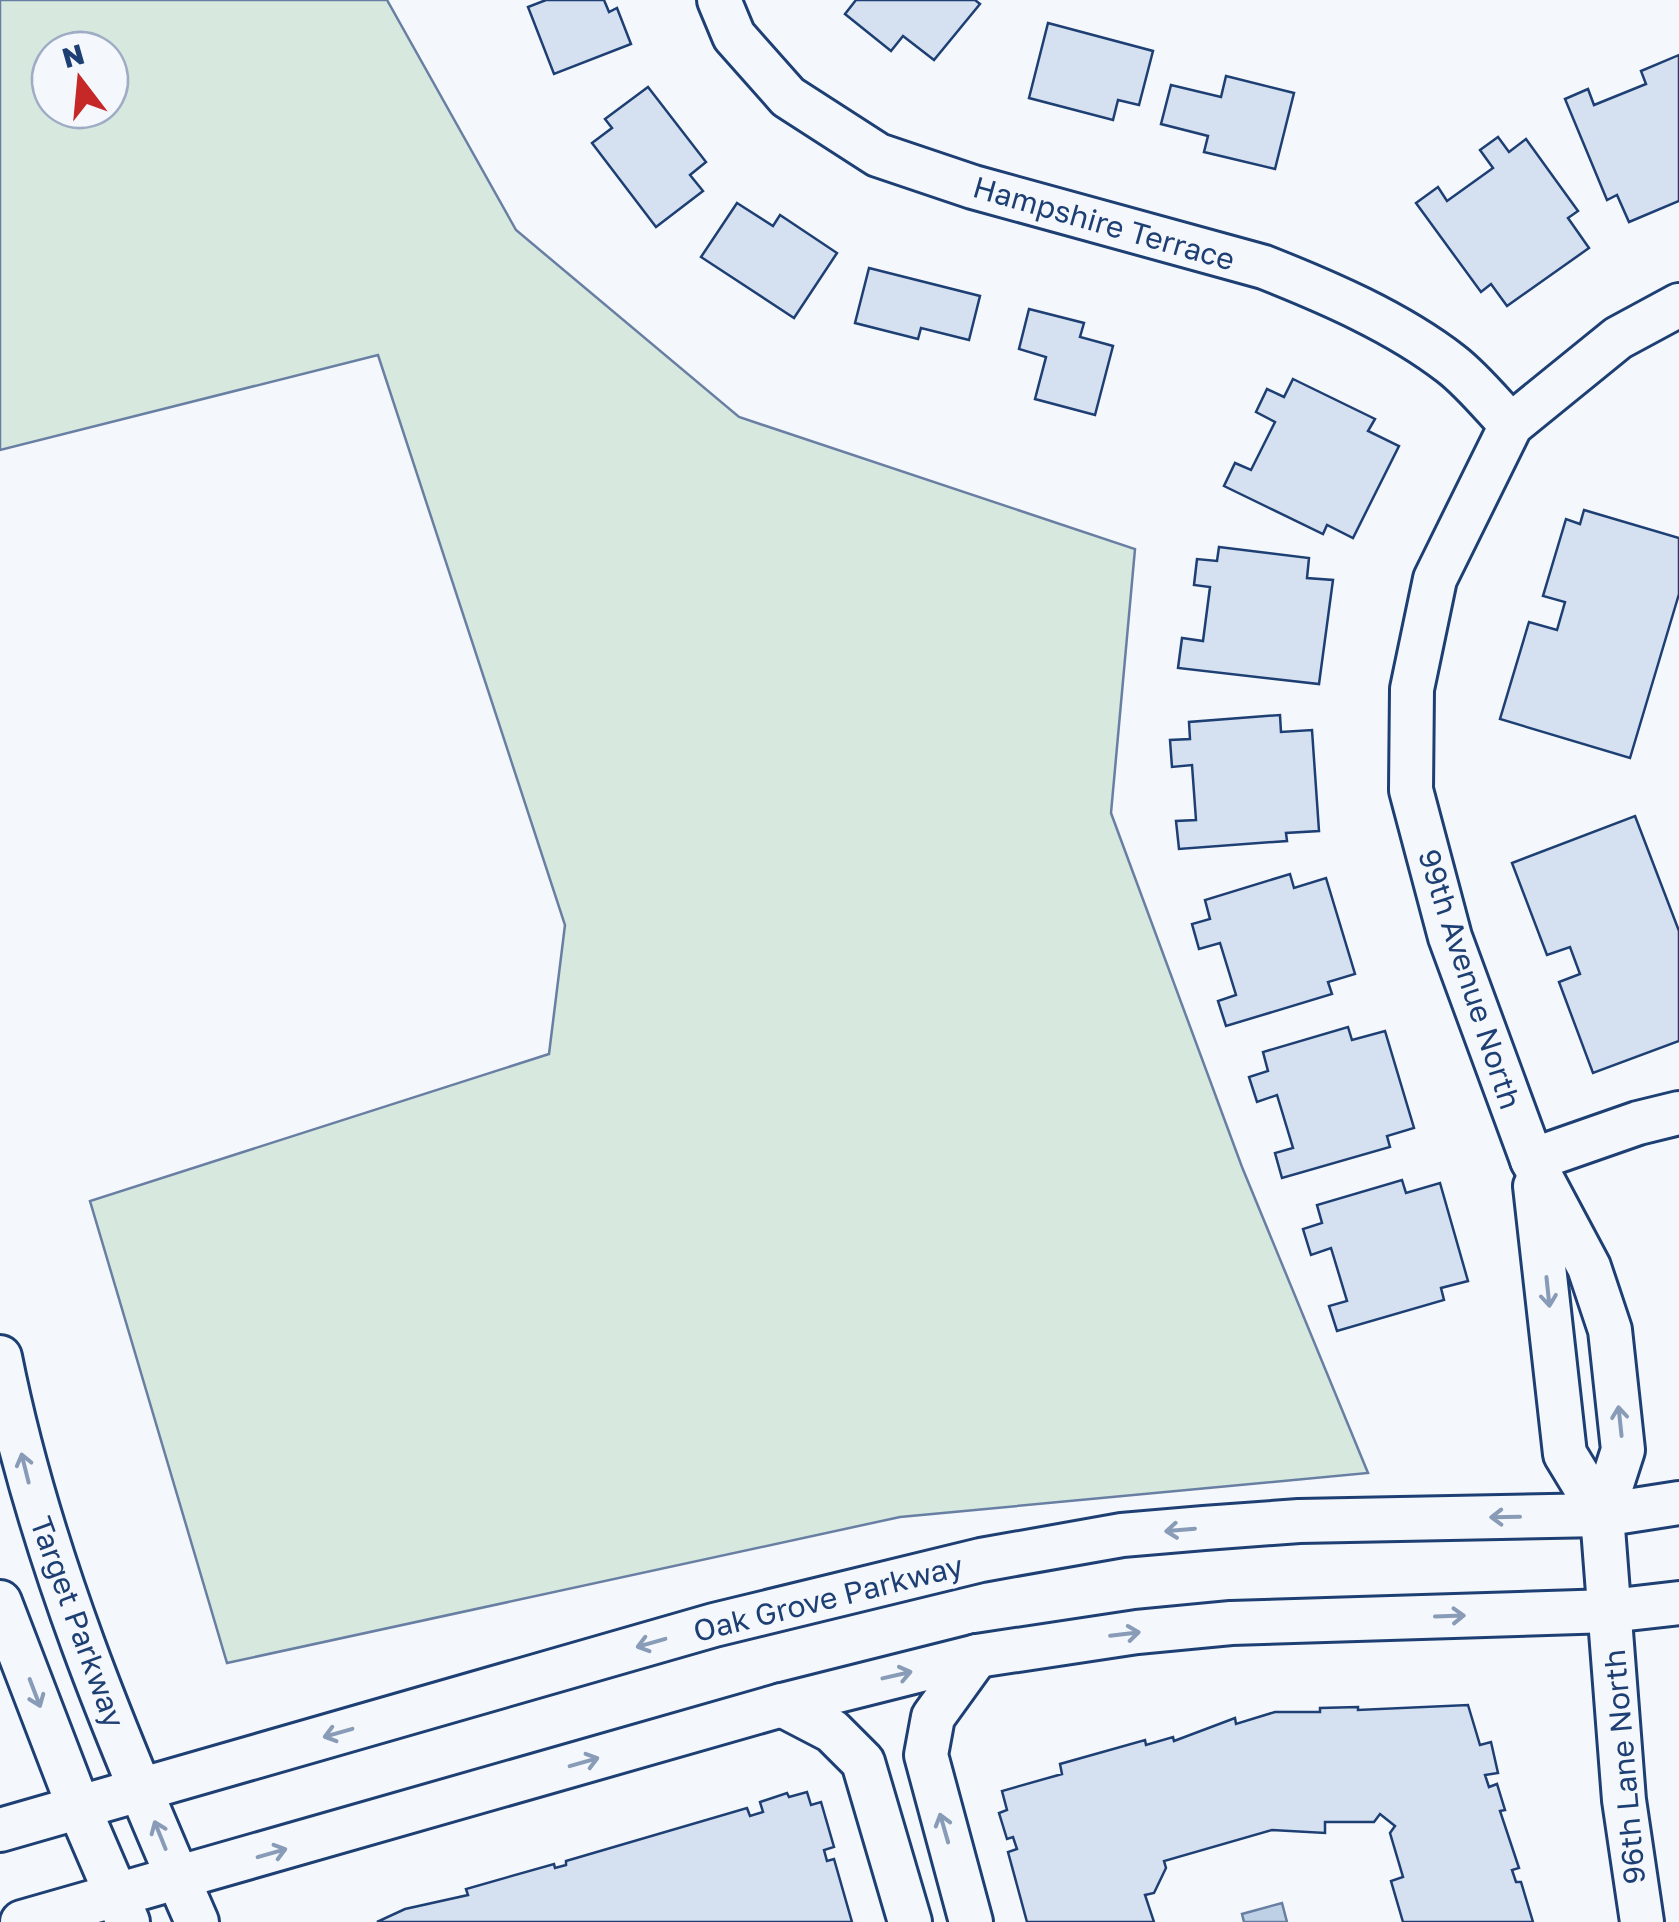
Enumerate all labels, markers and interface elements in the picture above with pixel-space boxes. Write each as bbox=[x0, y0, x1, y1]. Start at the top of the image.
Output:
north arrow bbox=[30, 30, 130, 130]
text: N bbox=[58, 37, 88, 74]
street label: Hampshire Terrace bbox=[969, 168, 1239, 278]
street label: 99th Avenue North bbox=[1411, 844, 1529, 1114]
one-way arrow bbox=[1539, 1275, 1558, 1308]
one-way arrow bbox=[1610, 1406, 1629, 1438]
one-way arrow bbox=[15, 1453, 34, 1484]
one-way arrow bbox=[1489, 1508, 1521, 1527]
street label: Target Parkway bbox=[23, 1512, 133, 1733]
one-way arrow bbox=[1165, 1521, 1197, 1540]
street label: Oak Grove Parkway bbox=[689, 1547, 967, 1649]
one-way arrow bbox=[1433, 1606, 1465, 1625]
one-way arrow bbox=[1109, 1624, 1141, 1643]
one-way arrow bbox=[636, 1635, 667, 1653]
street label: 96th Lane North bbox=[1596, 1648, 1652, 1886]
one-way arrow bbox=[880, 1664, 912, 1683]
one-way arrow bbox=[27, 1676, 45, 1707]
one-way arrow bbox=[323, 1725, 355, 1743]
one-way arrow bbox=[568, 1752, 599, 1771]
one-way arrow bbox=[934, 1813, 953, 1845]
one-way arrow bbox=[150, 1820, 168, 1850]
one-way arrow bbox=[256, 1842, 287, 1861]

